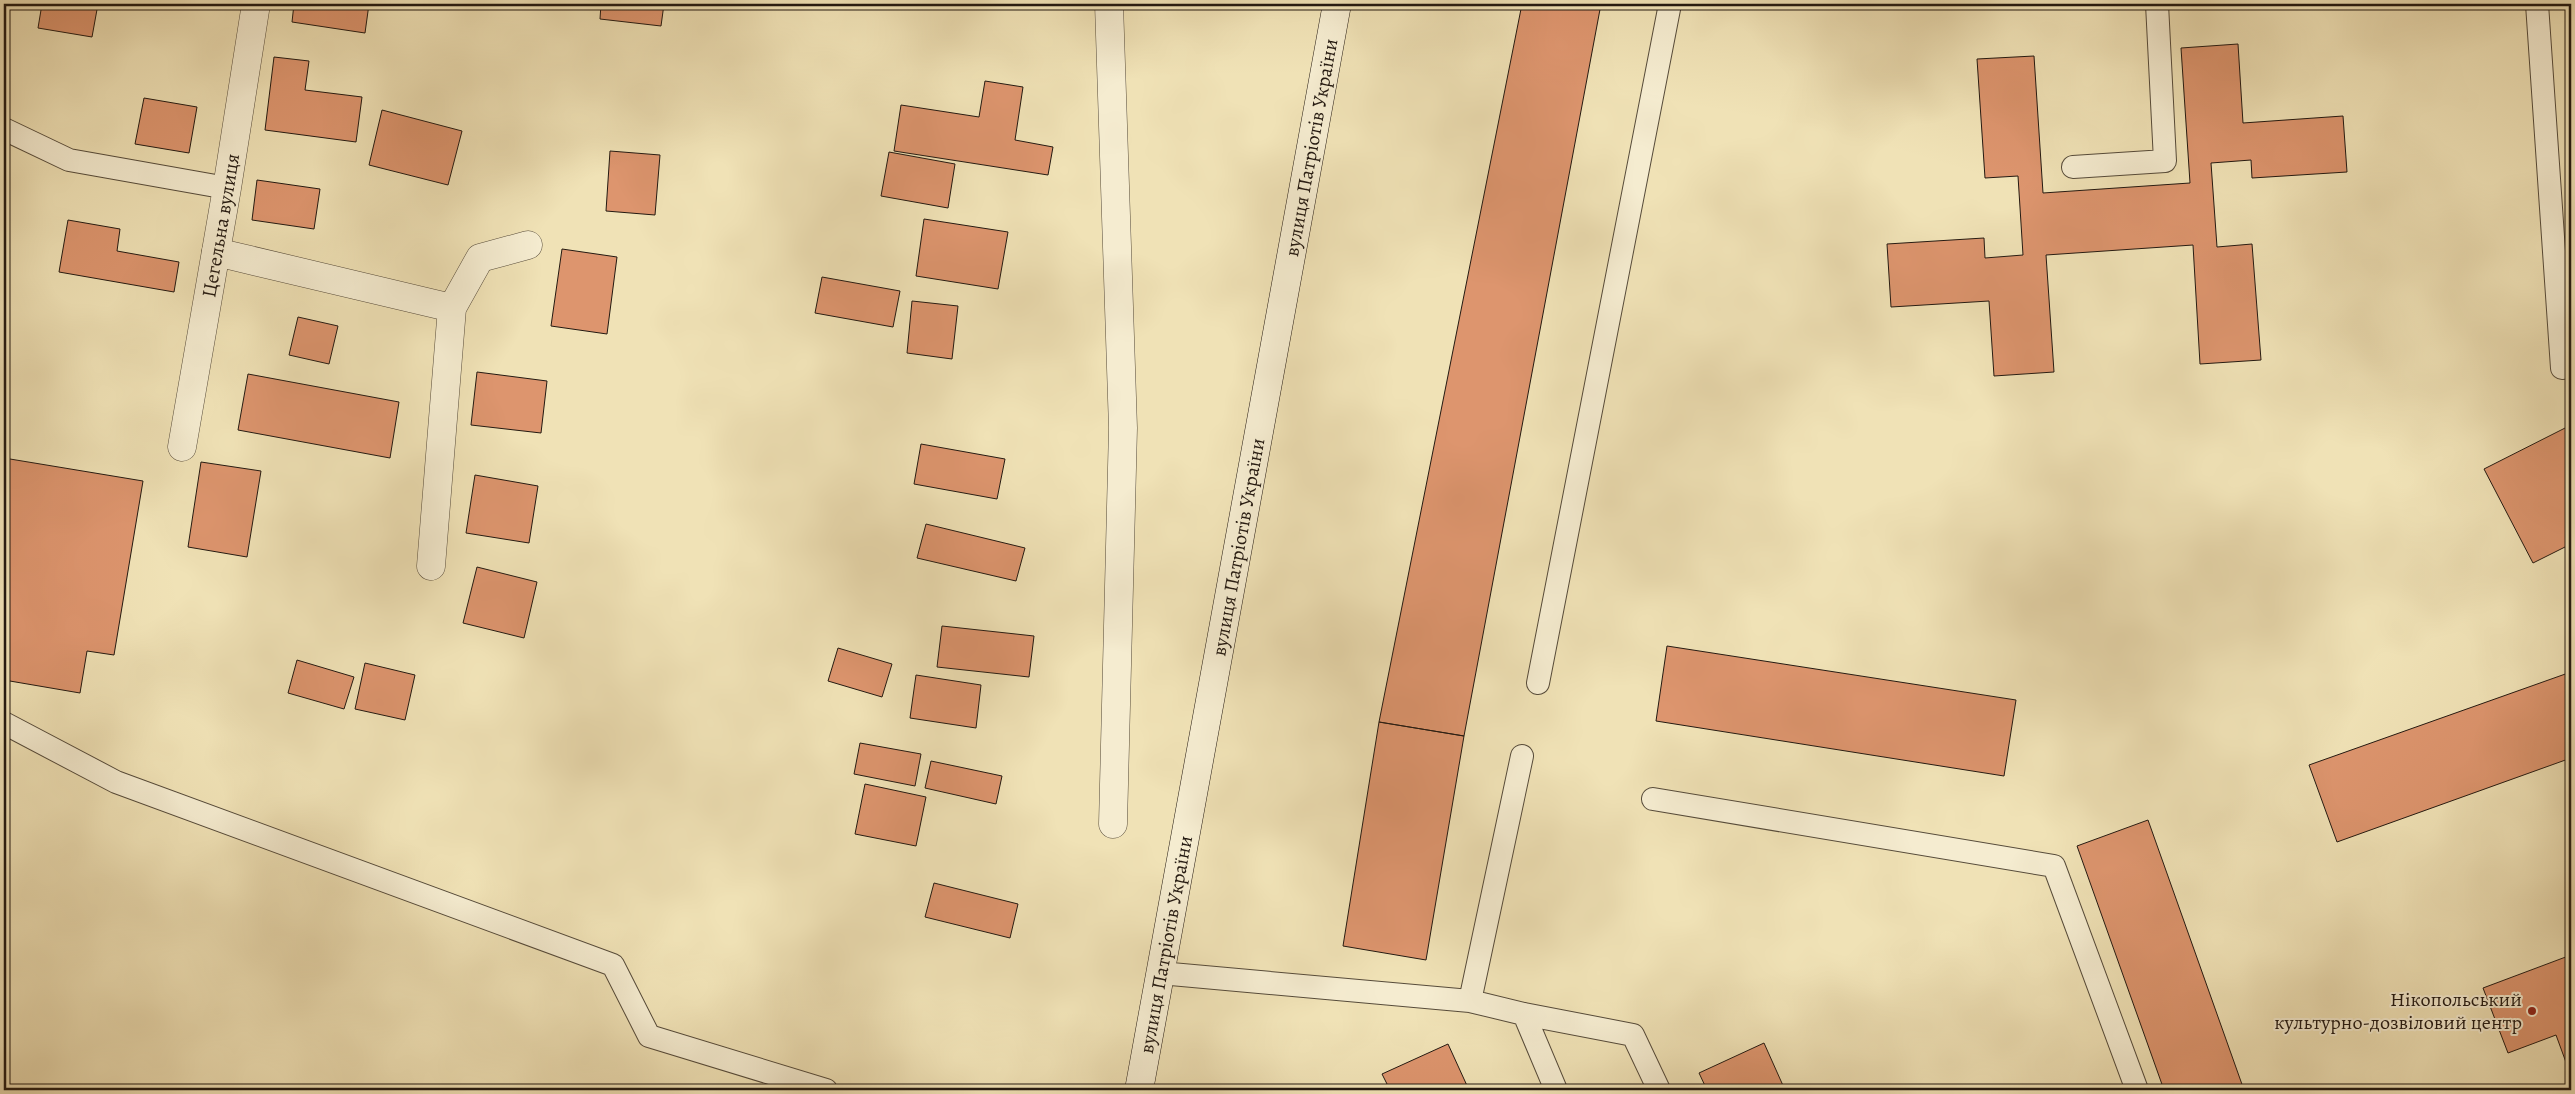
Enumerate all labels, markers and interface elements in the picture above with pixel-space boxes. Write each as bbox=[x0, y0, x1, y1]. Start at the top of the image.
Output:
street label: вулиця Патріотів України bbox=[1278, 36, 1344, 259]
street label: Цегельна вулиця bbox=[195, 151, 246, 299]
street label: вулиця Патріотів України bbox=[1205, 436, 1271, 658]
street label: вулиця Патріотів України bbox=[1132, 833, 1199, 1056]
place label: Нікопольський культурно-дозвіловий центр bbox=[2274, 986, 2522, 1036]
marker: Нікопольський культурно-дозвіловий центр bbox=[2526, 1005, 2538, 1017]

